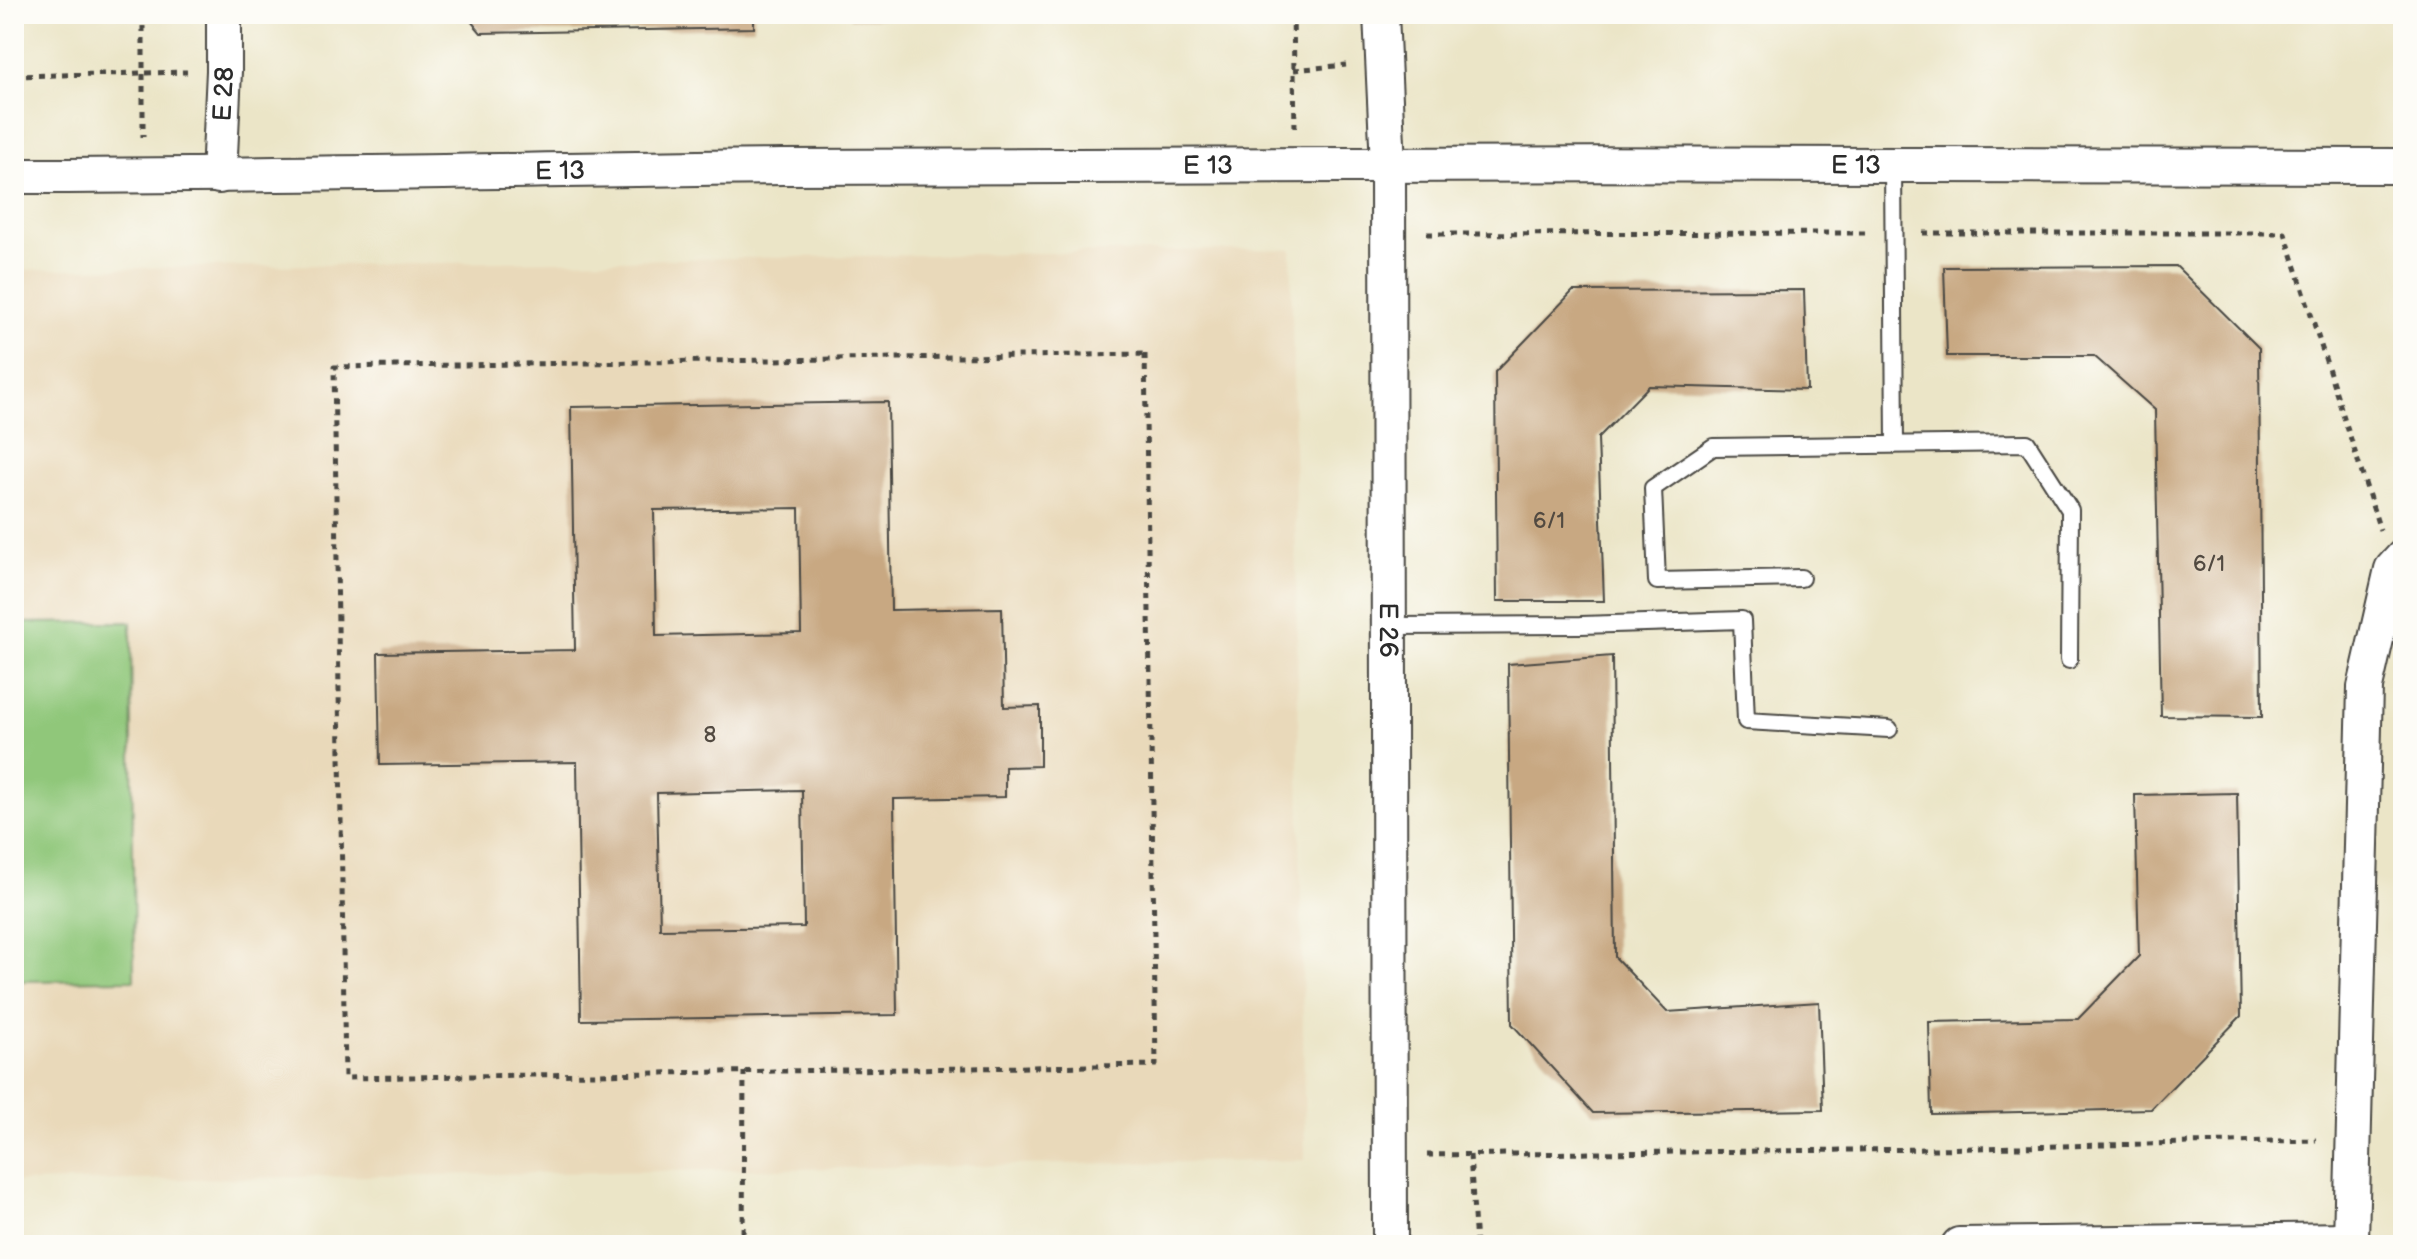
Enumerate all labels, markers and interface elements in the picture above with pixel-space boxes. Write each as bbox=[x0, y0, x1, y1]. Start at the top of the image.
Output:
street label: E 28 bbox=[208, 66, 241, 122]
street label: E 13 bbox=[1831, 150, 1881, 182]
street label: E 13 bbox=[1183, 151, 1233, 182]
street label: E 13 bbox=[535, 156, 585, 188]
house number: 6/1 bbox=[1533, 508, 1565, 535]
house number: 6/1 bbox=[2193, 551, 2225, 578]
street label: E 26 bbox=[1372, 602, 1403, 658]
house number: 8 bbox=[704, 722, 716, 749]

